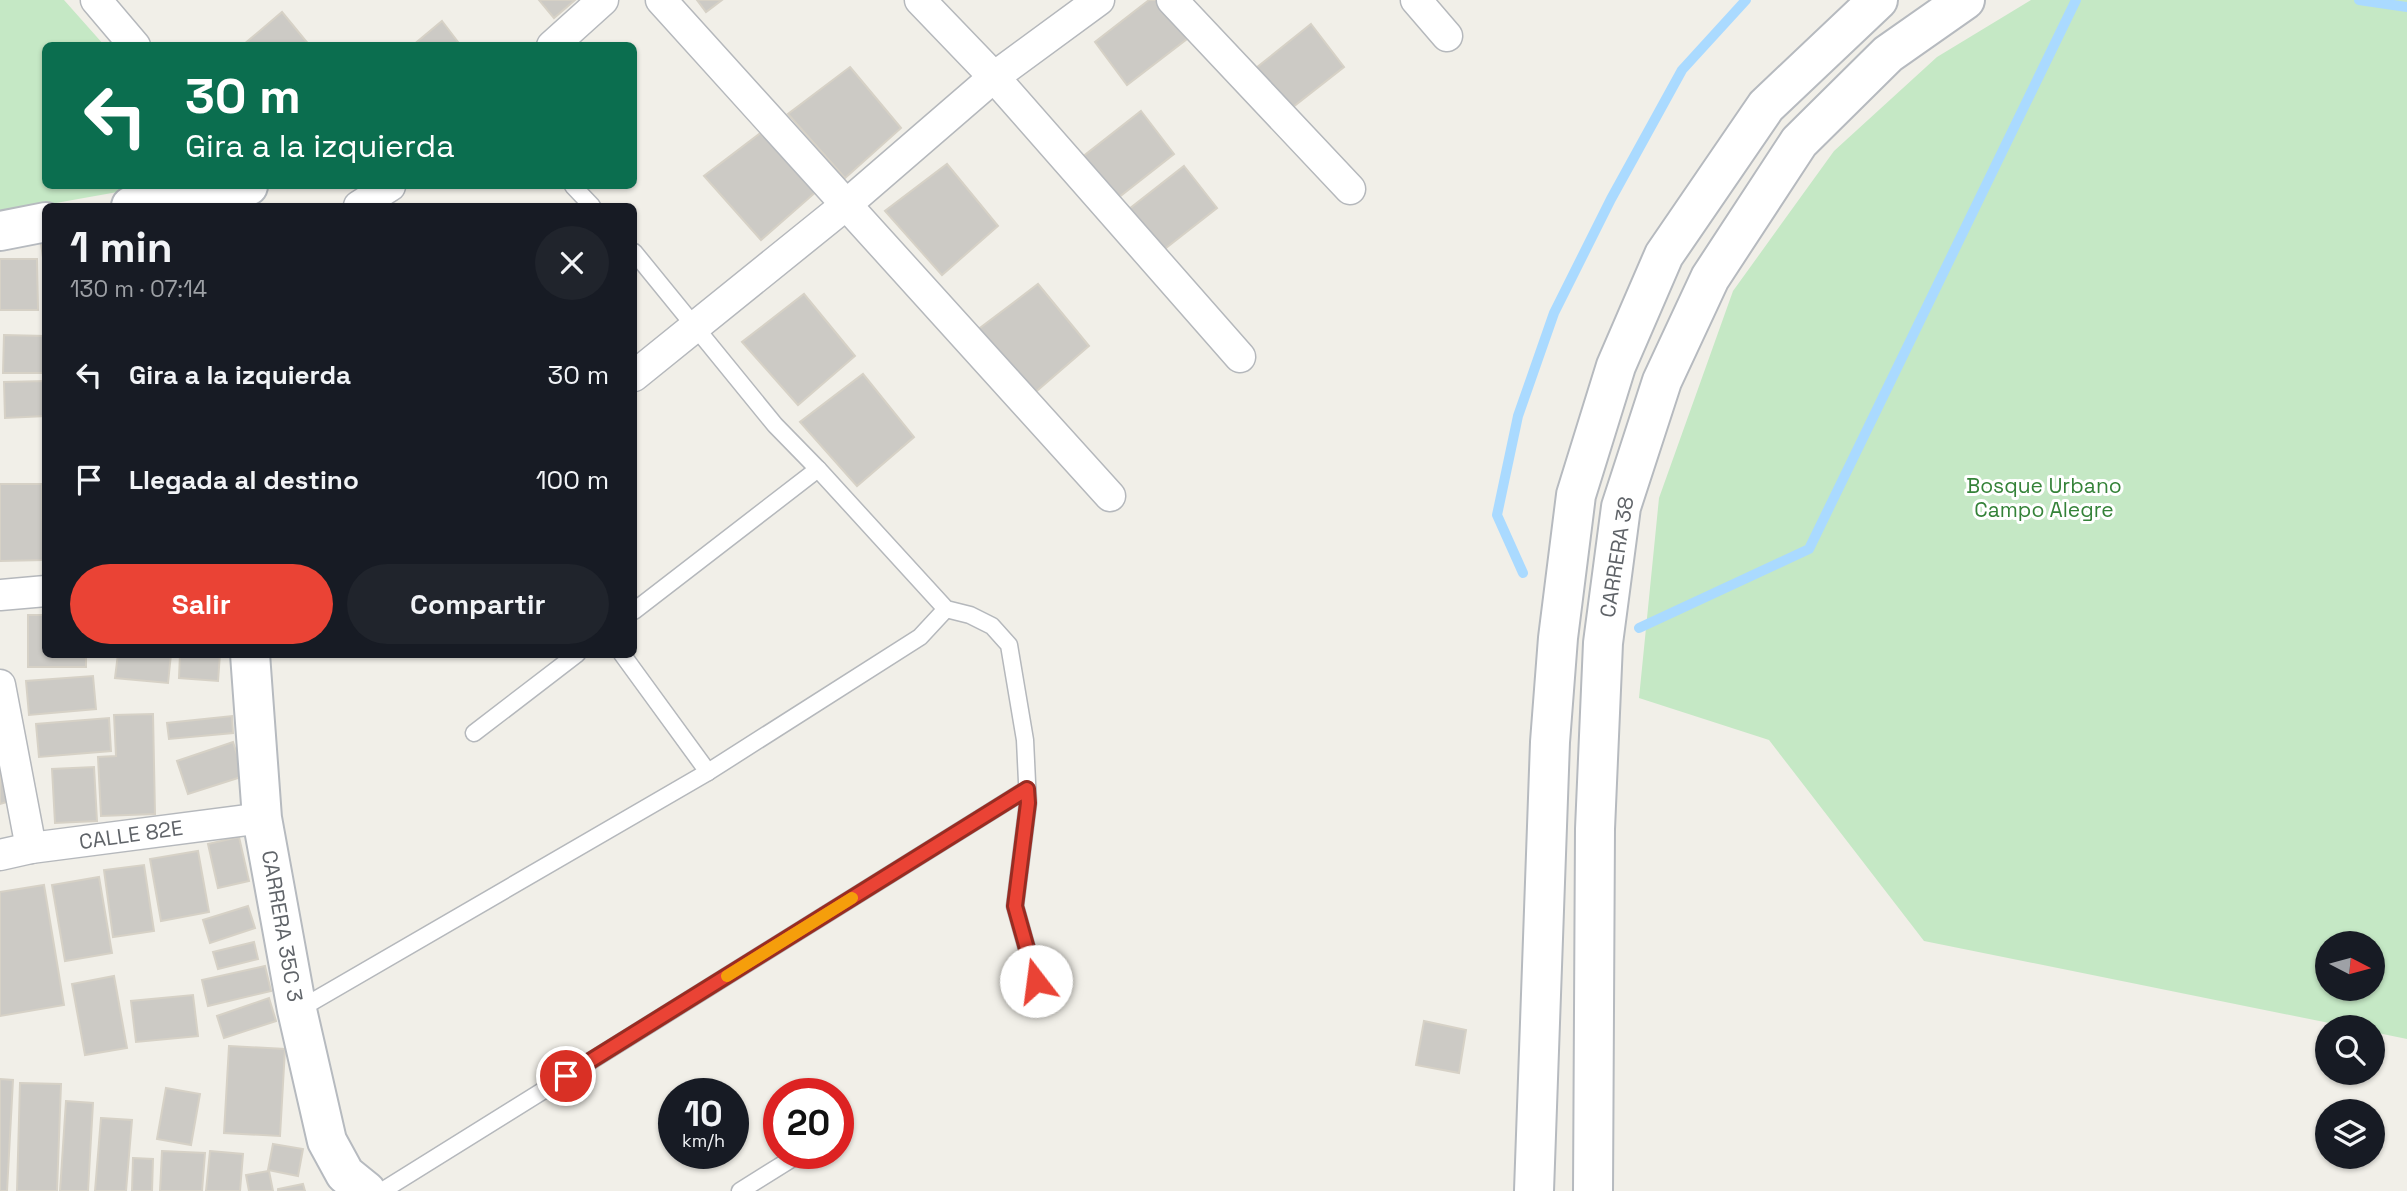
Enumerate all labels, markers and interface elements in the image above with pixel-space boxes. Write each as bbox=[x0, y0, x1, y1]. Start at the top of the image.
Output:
text: 30 m bbox=[185, 65, 301, 127]
icon: left bbox=[70, 70, 161, 161]
text: Gira a la izquierda bbox=[185, 126, 455, 166]
text: 1 min bbox=[70, 221, 173, 274]
button: close bbox=[535, 226, 609, 300]
text: 130 m · 07:14 bbox=[70, 274, 207, 304]
icon: left bbox=[70, 356, 108, 394]
text: Gira a la izquierda bbox=[129, 358, 351, 392]
text: 30 m bbox=[548, 358, 609, 392]
icon: arrive bbox=[70, 461, 108, 499]
text: Llegada al destino bbox=[129, 463, 359, 497]
text: 100 m bbox=[536, 463, 609, 497]
park label: Bosque Urbano Campo Alegre bbox=[1966, 472, 2122, 523]
street label: CARRERA 38 bbox=[1594, 494, 1639, 619]
button: Salir bbox=[70, 564, 333, 644]
button: Compartir bbox=[347, 564, 609, 644]
street label: CALLE 82E bbox=[77, 814, 184, 855]
street label: CARRERA 35C 3 bbox=[256, 848, 309, 1004]
north arrow bbox=[2315, 931, 2385, 1001]
map controls bbox=[2315, 931, 2385, 1169]
position arrow bbox=[999, 944, 1073, 1018]
button: search bbox=[2315, 1015, 2385, 1085]
pin bbox=[536, 1046, 596, 1106]
icon: arrive bbox=[547, 1057, 585, 1095]
speed limit sign: 20 bbox=[763, 1078, 854, 1169]
text: 10 bbox=[684, 1092, 723, 1136]
button: layers bbox=[2315, 1099, 2385, 1169]
text: km/h bbox=[682, 1129, 725, 1152]

